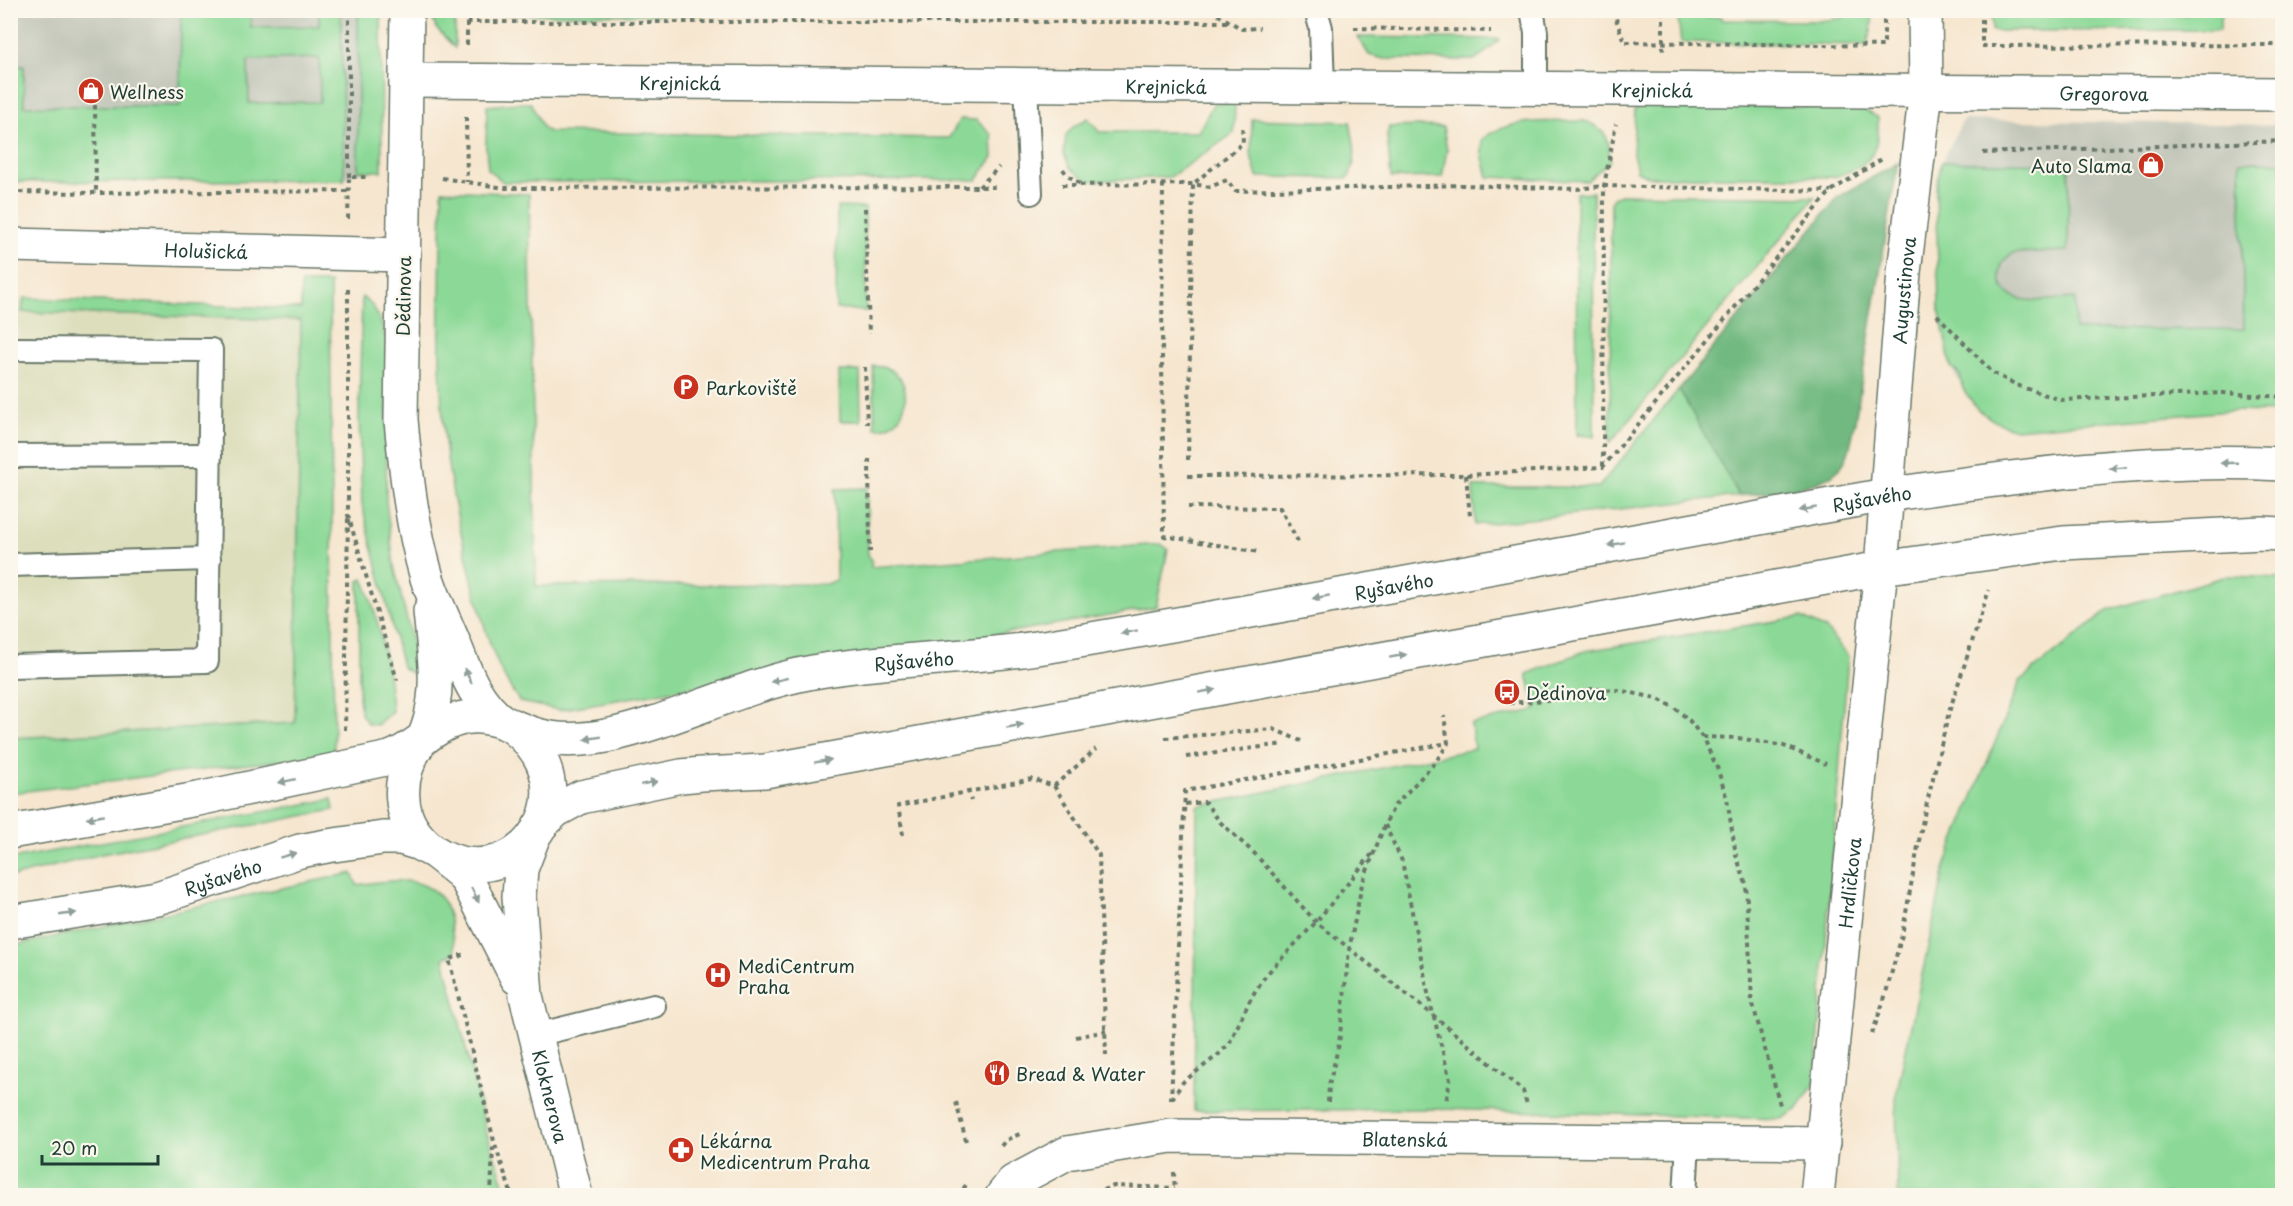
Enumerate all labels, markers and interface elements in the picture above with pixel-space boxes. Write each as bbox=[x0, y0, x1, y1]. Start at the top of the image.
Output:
street label: Krejnická bbox=[639, 68, 722, 96]
street label: Krejnická bbox=[1125, 72, 1208, 99]
street label: Krejnická bbox=[1611, 75, 1694, 103]
shop icon: Wellness bbox=[76, 76, 106, 106]
place label: Wellness bbox=[110, 78, 184, 105]
street label: Gregorova bbox=[2059, 79, 2149, 107]
shop icon: Auto Slama bbox=[2136, 150, 2166, 180]
place label: Auto Slama bbox=[2031, 152, 2133, 179]
street label: Holušická bbox=[164, 235, 249, 265]
street label: Augustinova bbox=[1885, 235, 1922, 345]
street label: Dědinova bbox=[389, 256, 417, 336]
parking icon: Parkoviště bbox=[671, 372, 701, 402]
place label: Parkoviště bbox=[706, 374, 797, 401]
one-way arrow bbox=[2220, 458, 2239, 468]
one-way arrow bbox=[2108, 463, 2127, 472]
street label: Ryšavého bbox=[1830, 478, 1913, 518]
one-way arrow bbox=[1798, 505, 1817, 514]
one-way arrow bbox=[1606, 540, 1625, 549]
street label: Ryšavého bbox=[1352, 565, 1436, 606]
one-way arrow bbox=[1311, 593, 1330, 602]
one-way arrow bbox=[1119, 628, 1138, 637]
street label: Ryšavého bbox=[873, 643, 955, 677]
one-way arrow bbox=[1389, 651, 1408, 660]
one-way arrow bbox=[463, 667, 473, 684]
one-way arrow bbox=[770, 676, 788, 686]
bus stop icon: Dědinova bbox=[1492, 677, 1522, 707]
place label: Dědinova bbox=[1526, 679, 1606, 706]
one-way arrow bbox=[1197, 686, 1216, 695]
one-way arrow bbox=[1005, 721, 1024, 730]
one-way arrow bbox=[583, 733, 602, 742]
one-way arrow bbox=[814, 756, 833, 765]
one-way arrow bbox=[278, 776, 296, 786]
one-way arrow bbox=[640, 778, 659, 787]
one-way arrow bbox=[86, 813, 105, 822]
street label: Hrdličkova bbox=[1831, 836, 1867, 929]
one-way arrow bbox=[279, 850, 297, 859]
street label: Ryšavého bbox=[180, 851, 265, 902]
one-way arrow bbox=[470, 886, 480, 903]
one-way arrow bbox=[59, 909, 78, 918]
place label: MediCentrum Praha bbox=[738, 952, 855, 1000]
hospital icon: MediCentrum Praha bbox=[703, 960, 733, 990]
street label: Kloknerova bbox=[526, 1047, 576, 1146]
restaurant icon: Bread & Water bbox=[982, 1058, 1012, 1088]
place label: Bread & Water bbox=[1016, 1060, 1146, 1087]
street label: Blatenská bbox=[1361, 1125, 1448, 1152]
place label: Lékárna Medicentrum Praha bbox=[700, 1127, 870, 1175]
scale bar bbox=[42, 1128, 158, 1166]
text: 20 m bbox=[51, 1134, 97, 1161]
pharmacy icon: Lékárna Medicentrum Praha bbox=[666, 1135, 696, 1165]

